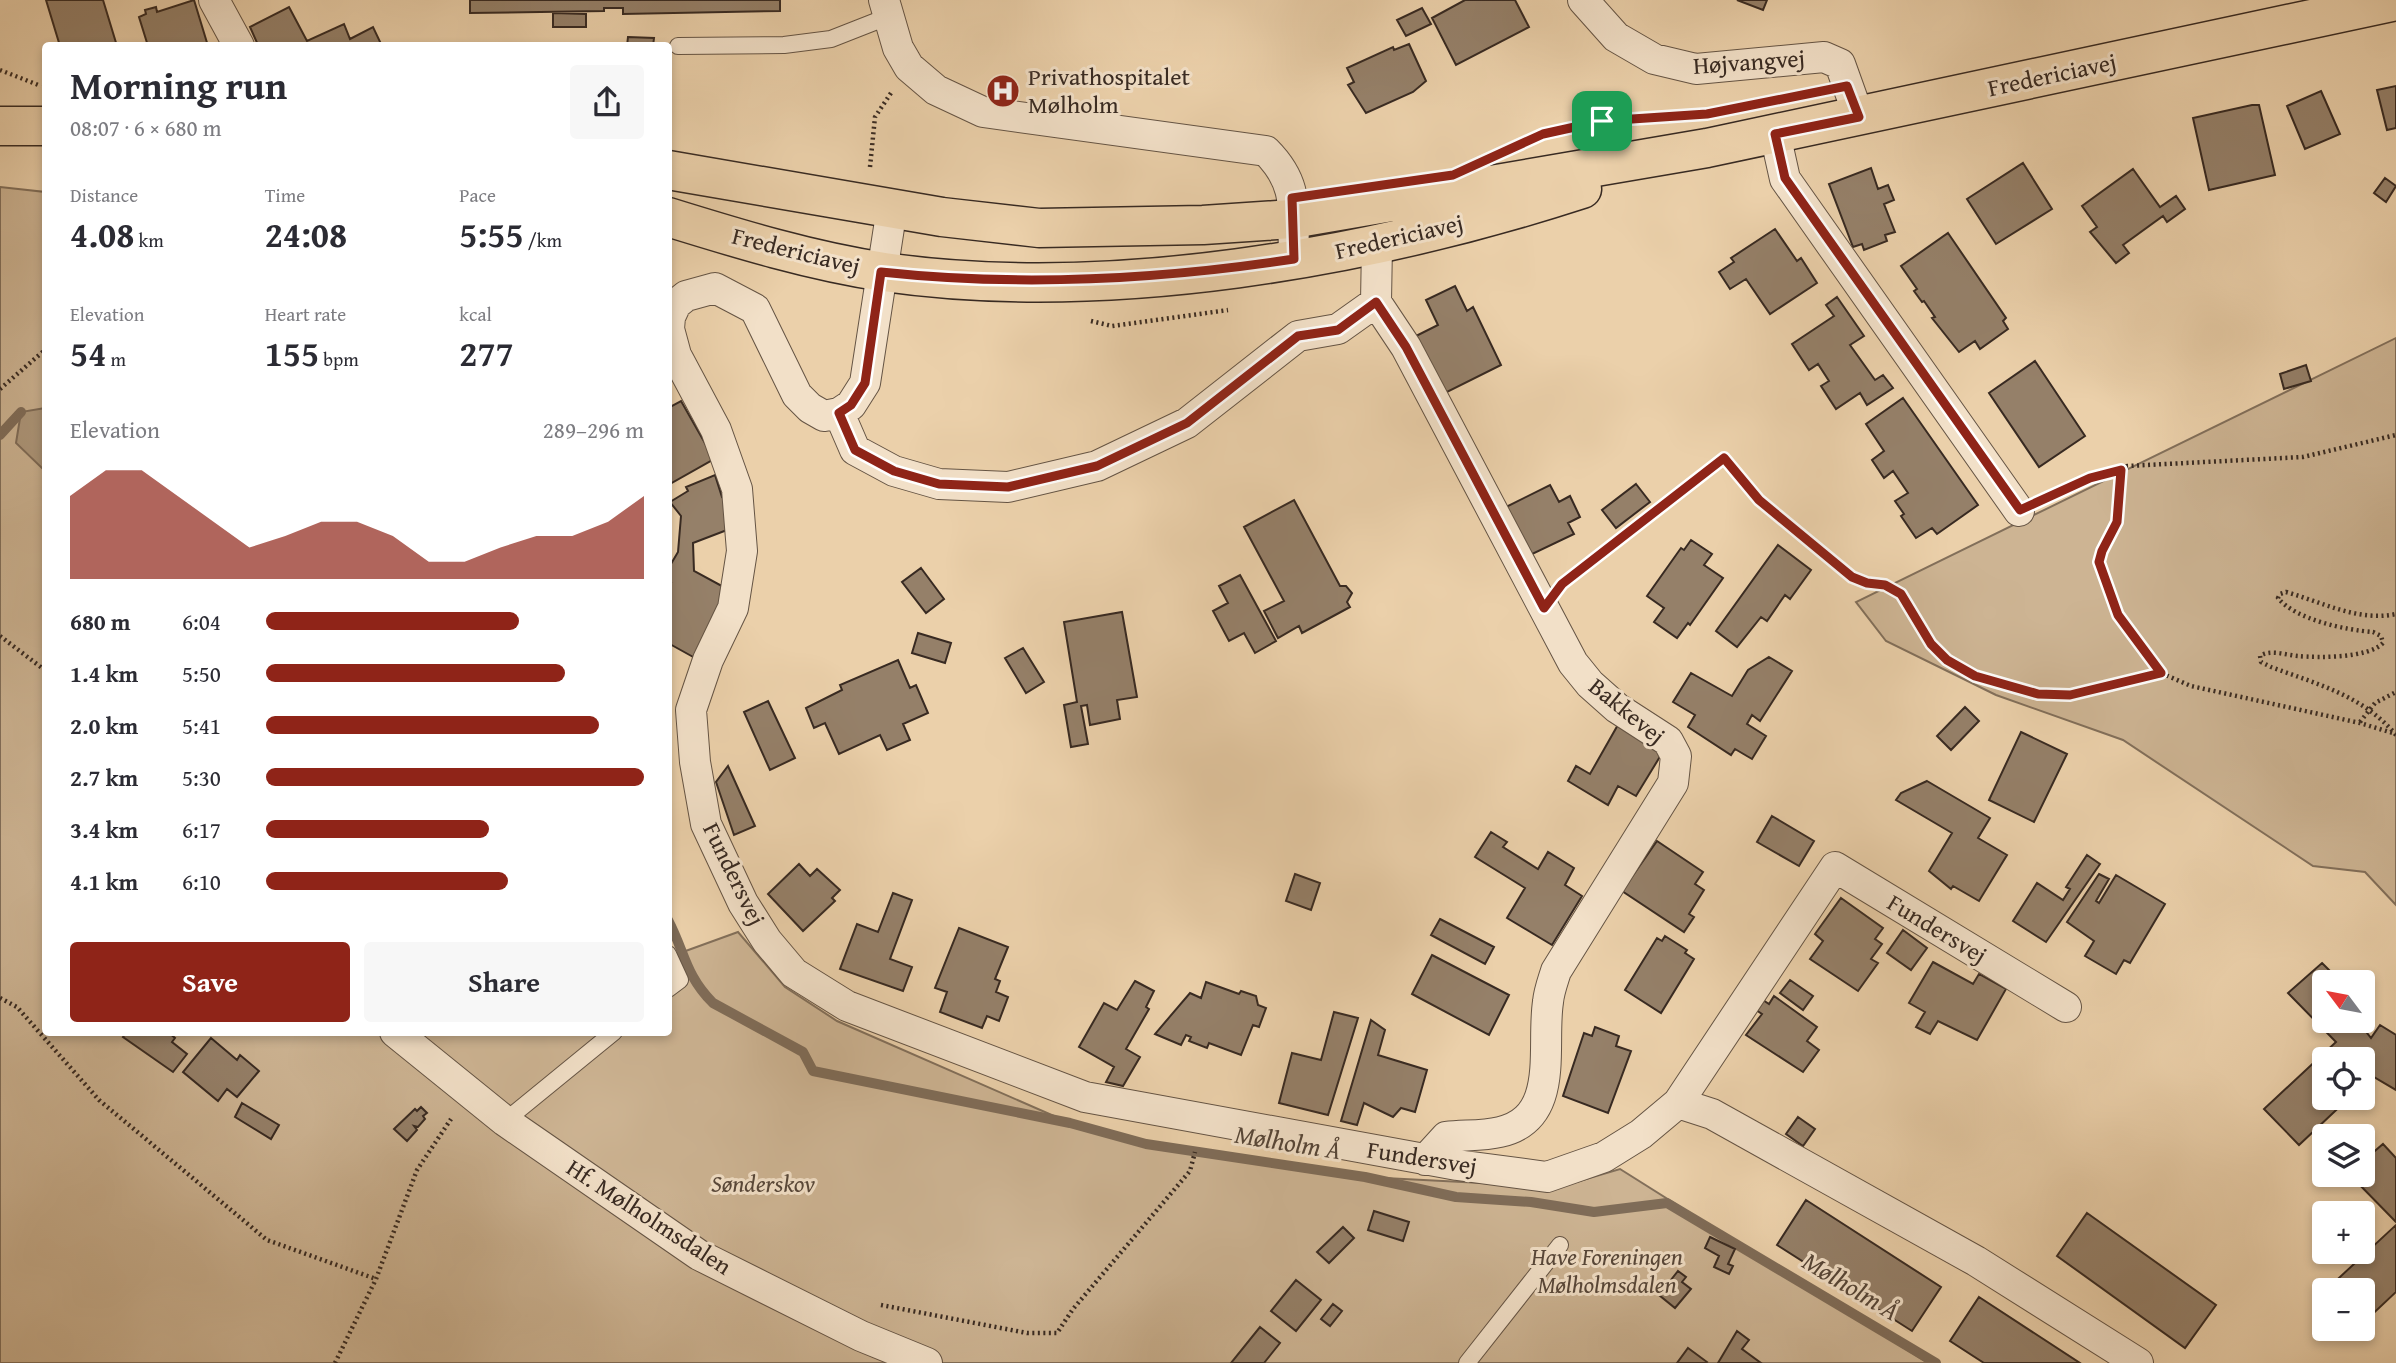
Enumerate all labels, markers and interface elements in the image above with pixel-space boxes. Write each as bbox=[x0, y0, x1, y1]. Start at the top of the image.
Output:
street label: Højvangvej bbox=[1692, 40, 1806, 83]
street label: Fredericiavej bbox=[1984, 44, 2119, 105]
text: Morning run bbox=[70, 57, 287, 113]
place label: Privathospitalet Mølholm bbox=[1028, 59, 1191, 122]
button: share bbox=[570, 65, 644, 139]
hospital icon: Privathospitalet Mølholm bbox=[984, 72, 1022, 110]
pin bbox=[1572, 91, 1632, 151]
icon: arrive bbox=[1583, 102, 1621, 140]
text: 08:07 · 6 × 680 m bbox=[70, 111, 222, 144]
text: Distance bbox=[70, 181, 138, 209]
text: Time bbox=[265, 181, 305, 209]
text: Pace bbox=[459, 181, 496, 209]
street label: Fredericiavej bbox=[1331, 205, 1466, 268]
text: 4.08 bbox=[70, 209, 134, 260]
text: 24:08 bbox=[265, 209, 347, 260]
text: 5:55 bbox=[459, 209, 524, 260]
street label: Fredericiavej bbox=[729, 218, 864, 283]
text: km bbox=[134, 226, 164, 254]
text: /km bbox=[524, 226, 562, 254]
text: Elevation bbox=[70, 300, 144, 328]
text: Heart rate bbox=[265, 300, 346, 328]
text: kcal bbox=[459, 300, 492, 328]
text: 54 bbox=[70, 328, 106, 379]
text: 155 bbox=[265, 328, 319, 379]
text: 277 bbox=[459, 328, 514, 379]
text: m bbox=[106, 345, 126, 373]
text: bpm bbox=[319, 345, 359, 373]
text: Elevation bbox=[70, 413, 160, 446]
text: 289–296 m bbox=[543, 413, 644, 446]
text: 680 m bbox=[70, 605, 131, 638]
text: 6:04 bbox=[182, 605, 221, 638]
text: 1.4 km bbox=[70, 657, 138, 690]
text: 5:50 bbox=[182, 657, 221, 690]
street label: Bakkevej bbox=[1582, 669, 1673, 752]
text: 2.0 km bbox=[70, 709, 138, 742]
text: 5:41 bbox=[182, 709, 221, 742]
text: 2.7 km bbox=[70, 761, 138, 794]
text: 5:30 bbox=[182, 761, 221, 794]
text: 3.4 km bbox=[70, 813, 138, 846]
text: 6:17 bbox=[182, 813, 221, 846]
street label: Fundersvej bbox=[694, 816, 774, 931]
text: 4.1 km bbox=[70, 865, 138, 898]
text: 6:10 bbox=[182, 865, 221, 898]
street label: Fundersvej bbox=[1881, 885, 1994, 972]
button: Save bbox=[70, 942, 350, 1022]
button: Share bbox=[364, 942, 644, 1022]
north arrow bbox=[2312, 970, 2375, 1032]
map controls bbox=[2312, 970, 2375, 1341]
button: locate bbox=[2312, 1047, 2375, 1110]
water label: Mølholm Å bbox=[1232, 1114, 1344, 1169]
button: layers bbox=[2312, 1124, 2375, 1187]
street label: Fundersvej bbox=[1365, 1132, 1480, 1183]
street label: Hf. Mølholmsdalen bbox=[560, 1150, 739, 1283]
park label: Sønderskov bbox=[711, 1166, 815, 1201]
button: + bbox=[2312, 1201, 2375, 1264]
park label: Have Foreningen Mølholmsdalen bbox=[1530, 1239, 1683, 1302]
water label: Mølholm Å bbox=[1795, 1241, 1907, 1330]
button: − bbox=[2312, 1278, 2375, 1341]

